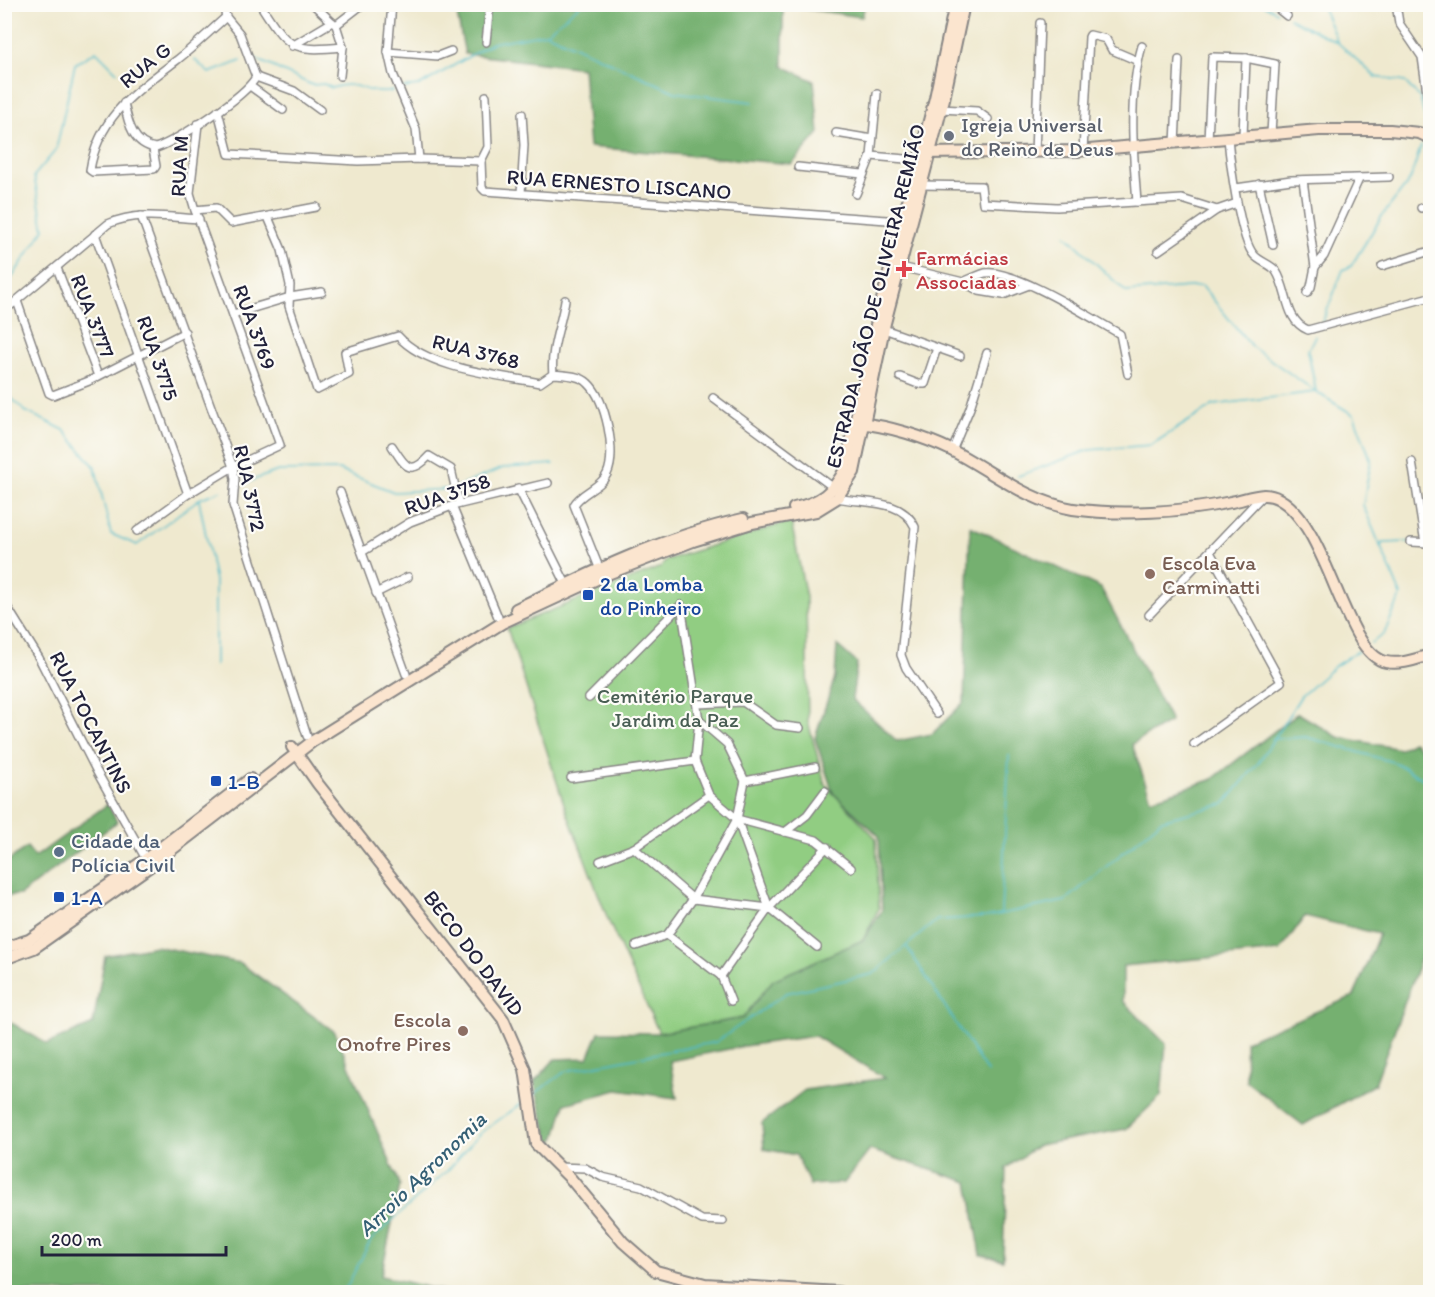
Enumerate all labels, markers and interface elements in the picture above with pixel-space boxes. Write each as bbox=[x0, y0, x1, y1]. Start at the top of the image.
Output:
street label: RUA G bbox=[114, 37, 176, 93]
place label: Igreja Universal do Reino de Deus bbox=[961, 112, 1114, 161]
street label: ESTRADA JOÃO DE OLIVEIRA REMIÃO bbox=[820, 121, 930, 471]
marker: Igreja Universal do Reino de Deus bbox=[942, 129, 956, 143]
street label: RUA M bbox=[165, 135, 193, 197]
street label: RUA ERNESTO LISCANO bbox=[506, 164, 732, 204]
place label: Farmácias Associadas bbox=[916, 245, 1017, 294]
marker: Farmácias Associadas bbox=[897, 262, 911, 276]
street label: RUA 3777 bbox=[66, 271, 120, 361]
street label: RUA 3769 bbox=[228, 281, 282, 373]
street label: RUA 3775 bbox=[132, 312, 184, 404]
street label: RUA 3768 bbox=[430, 328, 522, 374]
street label: RUA 3772 bbox=[229, 442, 271, 534]
street label: RUA 3758 bbox=[401, 468, 493, 520]
place label: Escola Eva Carminatti bbox=[1162, 550, 1260, 599]
marker: Escola Eva Carminatti bbox=[1143, 567, 1157, 581]
place label: 2 da Lomba do Pinheiro bbox=[600, 571, 703, 620]
marker: 2 da Lomba do Pinheiro bbox=[581, 588, 595, 602]
street label: RUA TOCANTINS bbox=[44, 647, 138, 797]
park label: Cemitério Parque Jardim da Paz bbox=[597, 683, 753, 732]
place label: 1-B bbox=[228, 769, 260, 794]
marker: 1-B bbox=[209, 774, 223, 788]
place label: Cidade da Polícia Civil bbox=[71, 828, 175, 877]
marker: Cidade da Polícia Civil bbox=[52, 845, 66, 859]
place label: 1-A bbox=[71, 885, 103, 910]
street label: BECO DO DAVID bbox=[419, 885, 530, 1021]
marker: 1-A bbox=[52, 890, 66, 904]
place label: Escola Onofre Pires bbox=[337, 1007, 451, 1056]
marker: Escola Onofre Pires bbox=[456, 1024, 470, 1038]
water label: Arroio Agronomia bbox=[352, 1106, 492, 1242]
scale bar bbox=[42, 1219, 226, 1257]
text: 200 m bbox=[51, 1229, 102, 1251]

